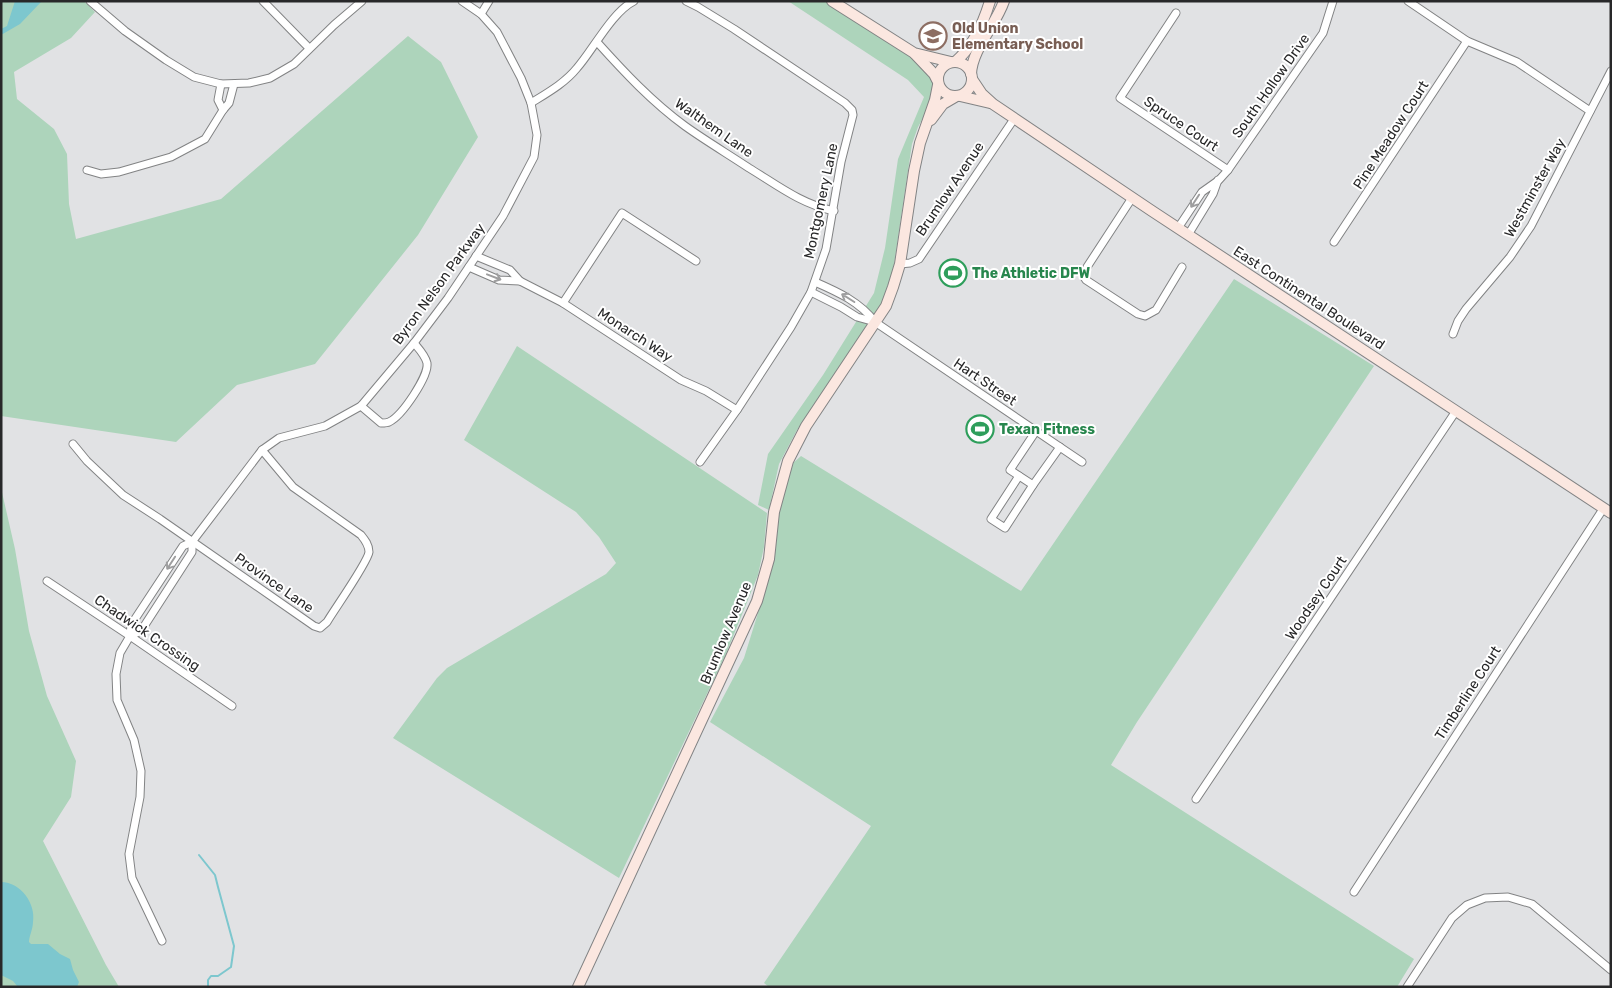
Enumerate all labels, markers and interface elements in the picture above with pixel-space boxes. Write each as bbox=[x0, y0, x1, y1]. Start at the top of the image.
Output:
place label: Old Union Elementary School bbox=[952, 20, 1083, 53]
school or university icon: Old Union Elementary School bbox=[918, 21, 948, 51]
street label: South Hollow Drive bbox=[1229, 30, 1313, 141]
street label: Pine Meadow Court bbox=[1350, 77, 1433, 192]
street label: Spruce Court bbox=[1140, 93, 1222, 155]
street label: Walthem Lane bbox=[672, 95, 757, 161]
street label: Westminster Way bbox=[1501, 135, 1569, 240]
street label: Brumlow Avenue bbox=[912, 139, 988, 239]
street label: Montgomery Lane bbox=[800, 141, 842, 260]
one-way arrow bbox=[1190, 194, 1201, 208]
street label: Byron Nelson Parkway bbox=[389, 220, 489, 348]
street label: East Continental Boulevard bbox=[1230, 243, 1388, 353]
sports icon: The Athletic DFW bbox=[938, 258, 968, 288]
place label: The Athletic DFW bbox=[972, 265, 1091, 282]
one-way arrow bbox=[486, 273, 501, 282]
one-way arrow bbox=[841, 293, 855, 303]
street label: Monarch Way bbox=[594, 304, 676, 366]
street label: Hart Street bbox=[950, 355, 1020, 410]
sports icon: Texan Fitness bbox=[965, 414, 995, 444]
place label: Texan Fitness bbox=[999, 421, 1095, 438]
street label: Province Lane bbox=[231, 550, 317, 617]
street label: Woodsey Court bbox=[1282, 552, 1351, 643]
one-way arrow bbox=[166, 556, 176, 570]
street label: Brumlow Avenue bbox=[697, 579, 755, 687]
street label: Chadwick Crossing bbox=[91, 591, 203, 675]
street label: Timberline Court bbox=[1431, 642, 1505, 743]

